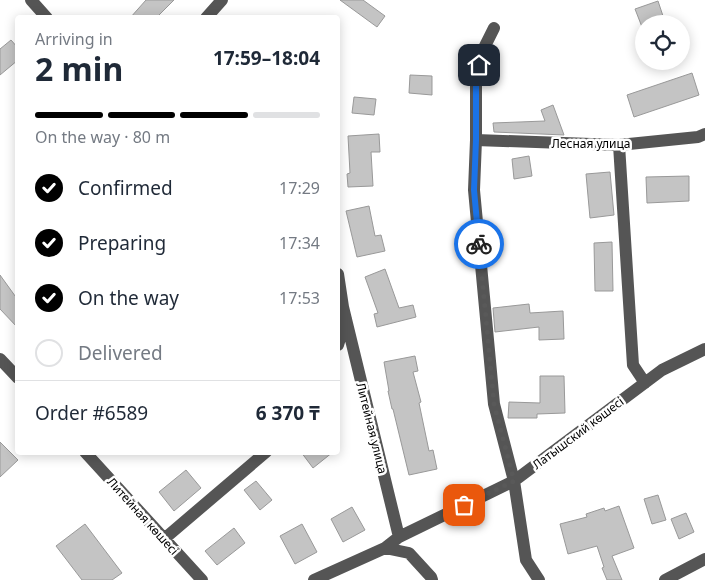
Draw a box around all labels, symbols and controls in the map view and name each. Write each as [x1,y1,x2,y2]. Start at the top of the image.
map controls [635,15,690,70]
button: locate [635,15,690,70]
text: Arriving in [35,28,113,50]
pin [458,44,500,86]
text: 17:59–18:04 [213,45,320,71]
text: 2 min [35,47,123,90]
icon: home [465,51,493,79]
text: On the way · 80 m [35,126,170,148]
street label: Лесная улица [551,135,631,152]
icon: check [35,174,63,202]
text: Confirmed [78,175,173,201]
text: 17:29 [279,177,320,199]
courier [454,219,504,269]
icon: check [35,229,63,257]
text: Preparing [78,230,166,256]
icon: bike [465,230,493,258]
text: 17:34 [279,232,320,254]
icon: check [35,284,63,312]
text: On the way [78,285,179,311]
text: 17:53 [279,287,320,309]
text: Delivered [78,340,163,366]
street label: Литейная улица [352,381,392,475]
street label: Латышский көшесі [529,393,627,473]
text: Order #6589 [35,400,148,426]
text: 6 370 ₸ [256,400,320,426]
street label: Литейная көшесі [103,473,183,559]
pin [443,484,485,526]
icon: bag [450,491,478,519]

